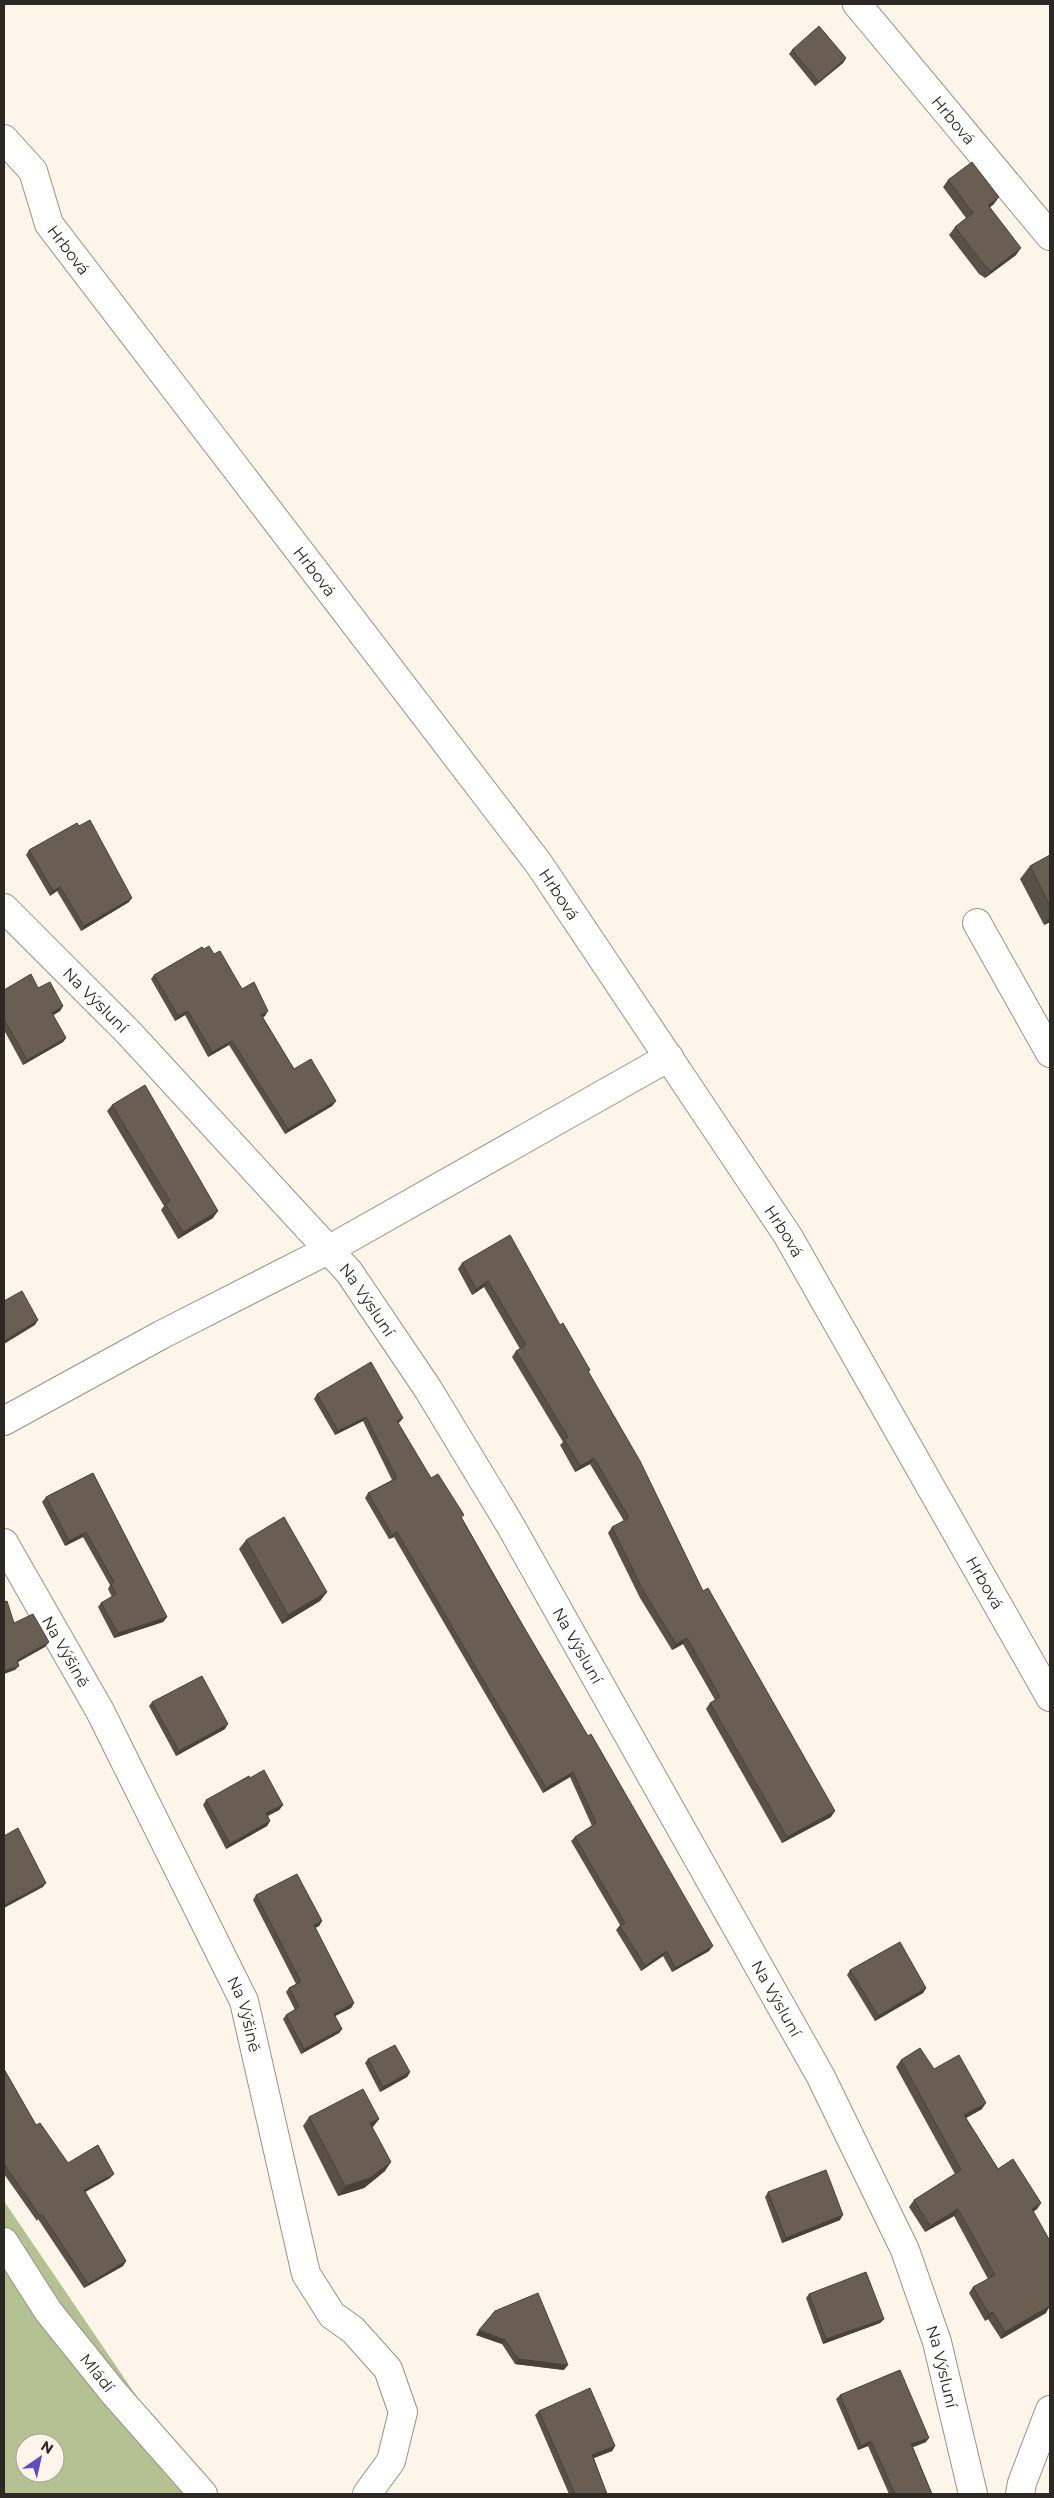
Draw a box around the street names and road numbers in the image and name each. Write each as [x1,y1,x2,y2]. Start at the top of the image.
street label: Hrbová [928,92,979,148]
street label: Hrbová [44,221,94,278]
street label: Hrbová [290,543,340,600]
street label: Hrbová [535,865,583,924]
street label: Na Výsluní [59,963,133,1037]
street label: Hrbová [761,1202,807,1260]
street label: Na Výsluní [336,1259,400,1341]
street label: Hrbová [962,1553,1008,1613]
street label: Na Výsluní [549,1604,607,1688]
street label: Na Výšině [38,1613,94,1691]
street label: Na Výsluní [748,1957,806,2040]
street label: Na Výšině [224,1973,265,2054]
street label: Na Výsluní [922,2323,962,2410]
street label: Mládí [76,2350,119,2396]

